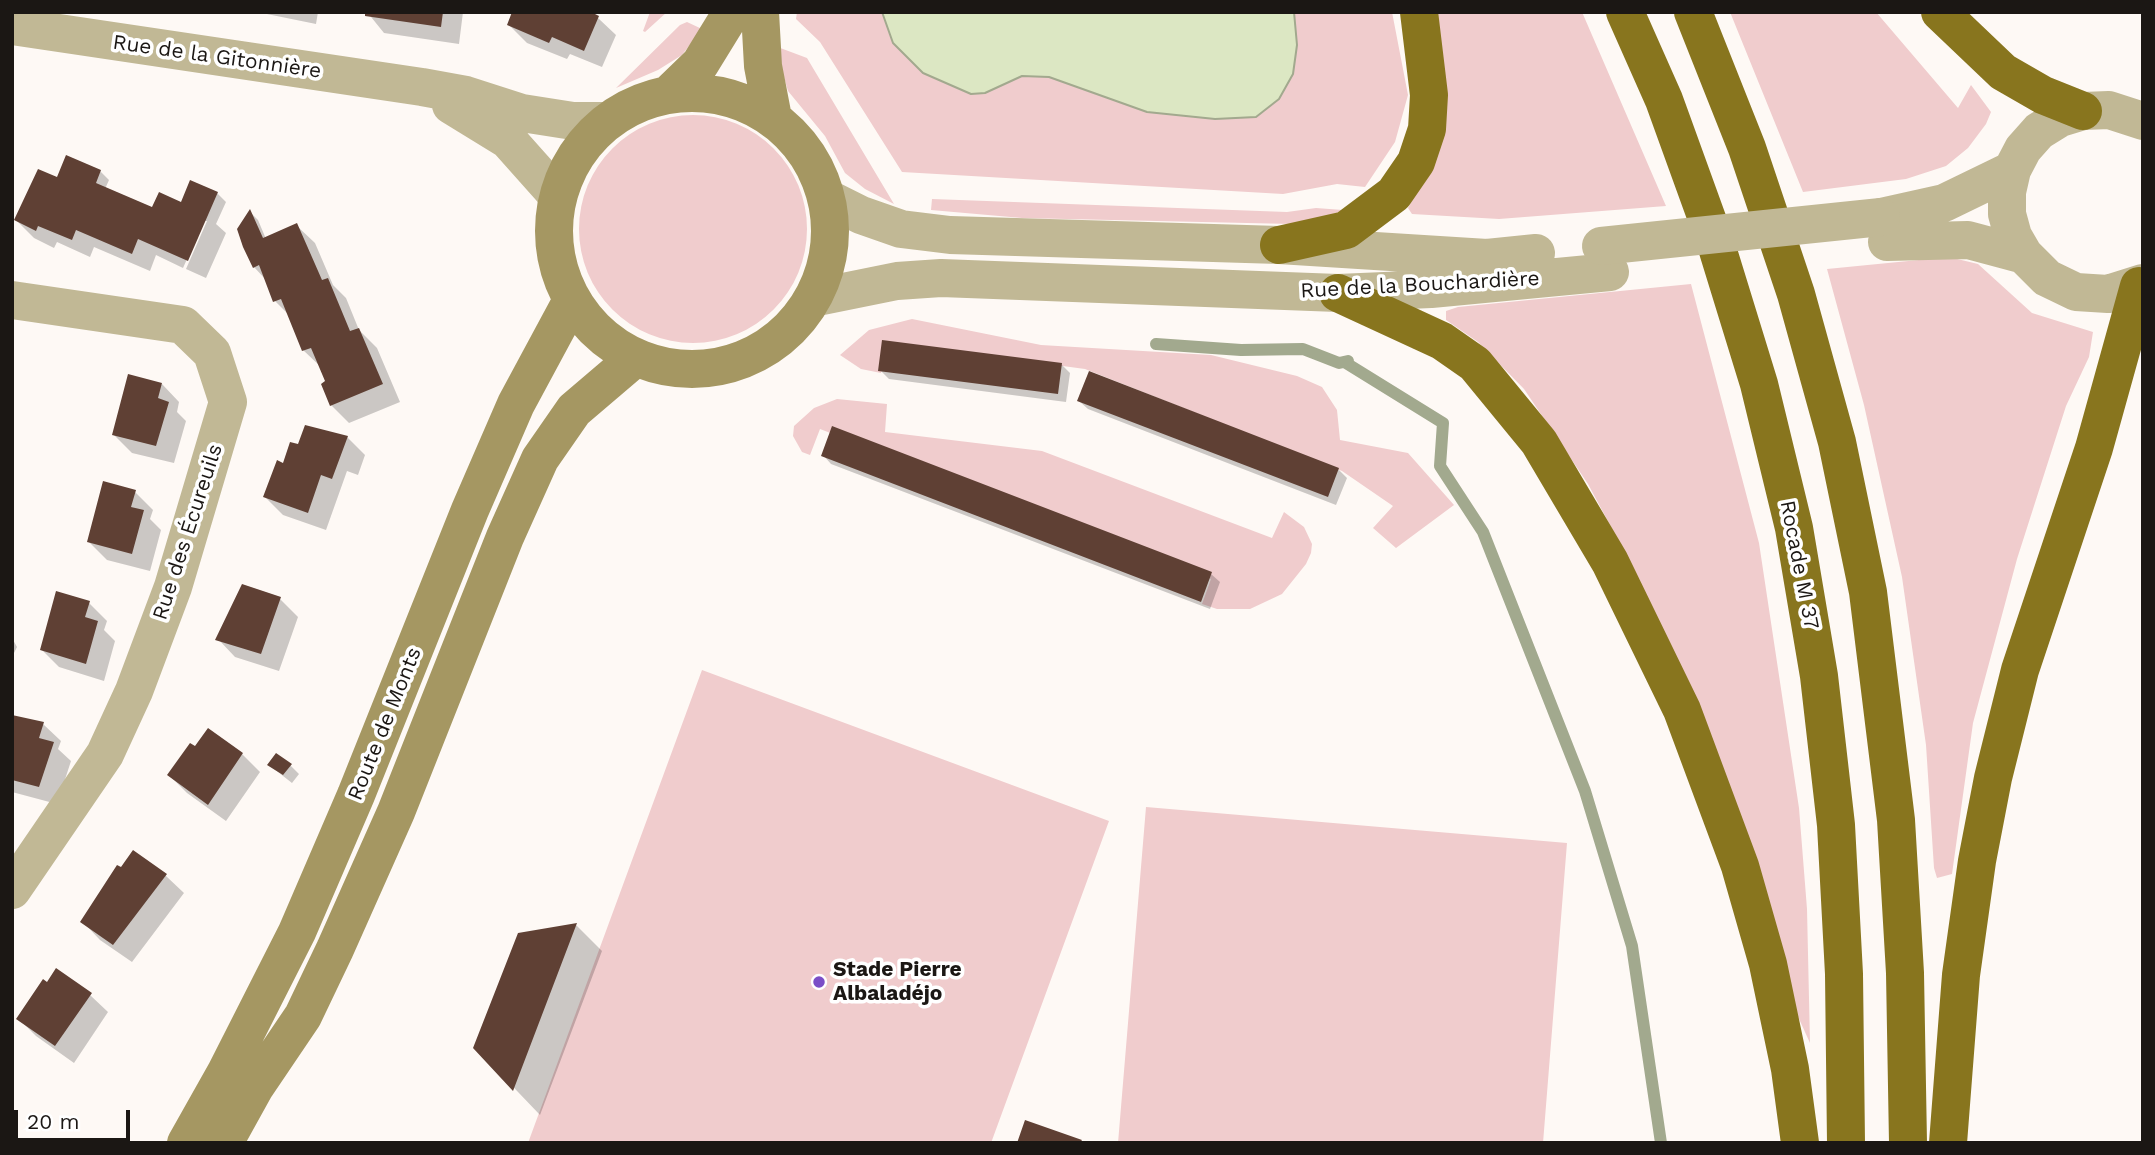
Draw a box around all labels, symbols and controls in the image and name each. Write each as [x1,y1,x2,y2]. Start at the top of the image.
street label: Rue de la Gitonnière [111,30,323,84]
street label: Rue de la Bouchardière [1300,266,1540,304]
street label: Rue des Écureuils [148,441,228,623]
street label: Rocade M 37 [1774,499,1824,631]
street label: Route de Monts [343,644,427,804]
place label: Stade Pierre Albaladéjo [833,957,962,1007]
marker: Stade Pierre Albaladéjo [811,974,827,990]
scale bar [18,1096,133,1140]
text: 20 m [27,1109,79,1134]

